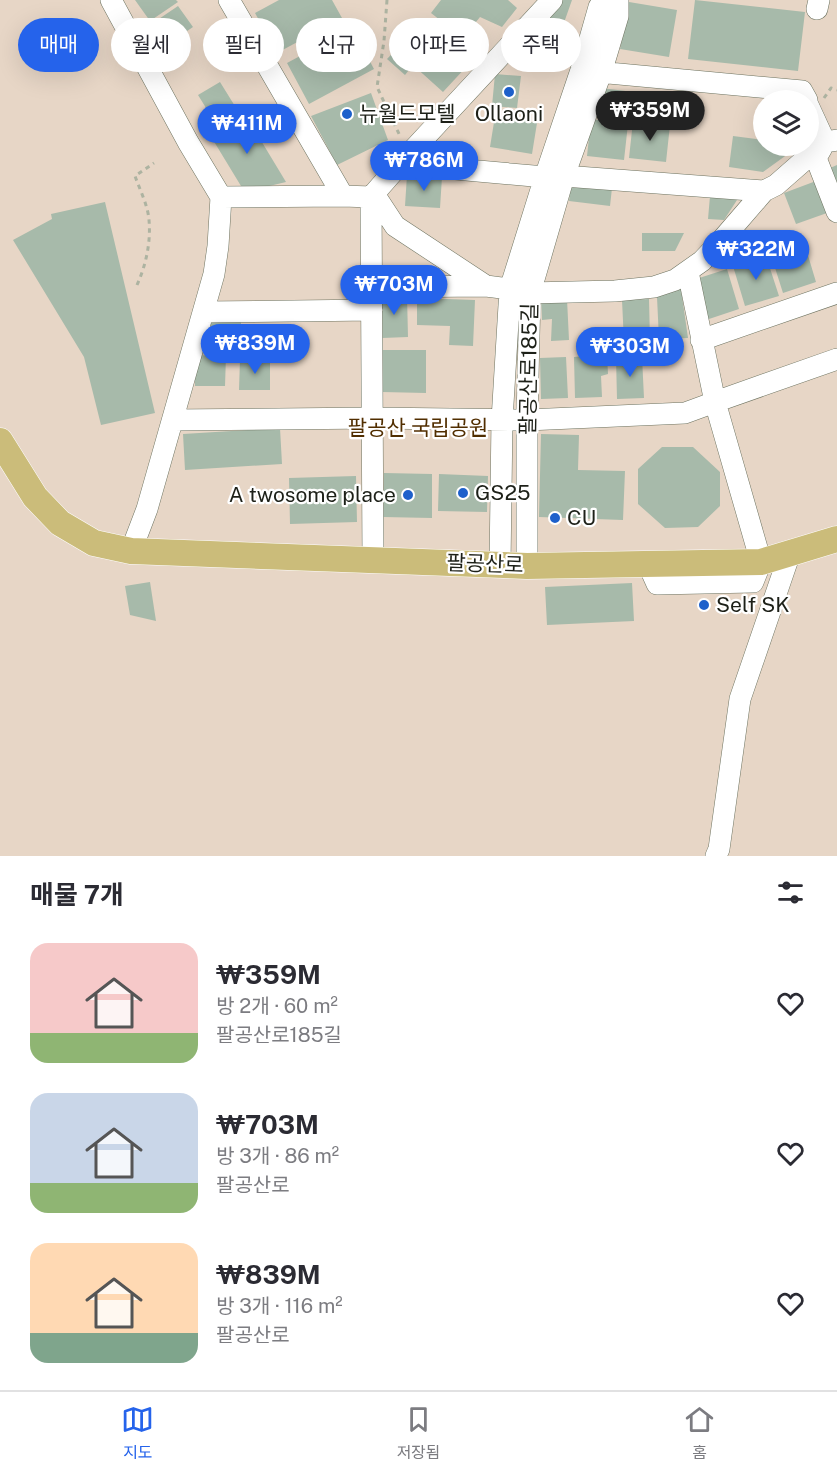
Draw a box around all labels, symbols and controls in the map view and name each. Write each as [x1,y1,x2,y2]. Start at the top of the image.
chip: 매매 [18,18,99,72]
chip: 월세 [111,18,191,72]
chip: 필터 [203,18,284,72]
chip: 신규 [296,18,377,72]
chip: 아파트 [389,18,489,72]
chip: 주택 [501,18,581,72]
marker: Ollaoni [502,85,516,99]
map controls [753,90,819,156]
button: layers [753,90,819,156]
pin: ₩359M [608,91,692,142]
text: ₩359M [610,98,690,122]
place label: 뉴월드모텔 [359,101,456,126]
place label: Ollaoni [475,101,543,126]
pin: ₩411M [205,104,289,155]
marker: 뉴월드모텔 [340,107,354,121]
text: ₩411M [212,111,282,135]
pin: ₩786M [382,141,466,192]
text: ₩786M [384,148,464,172]
pin: ₩322M [714,230,798,281]
text: ₩322M [716,237,796,261]
pin: ₩703M [352,265,436,316]
text: ₩703M [354,272,434,296]
street label: 팔공산로185길 [515,303,542,435]
pin: ₩839M [213,324,297,375]
pin: ₩303M [588,327,672,378]
text: ₩839M [215,331,295,355]
text: ₩303M [590,334,670,358]
park label: 팔공산 국립공원 [348,415,488,440]
place label: GS25 [475,480,530,505]
place label: A twosome place [229,482,396,507]
marker: GS25 [456,486,470,500]
marker: A twosome place [401,488,415,502]
place label: CU [567,505,596,530]
marker: CU [548,511,562,525]
street label: 팔공산로 [446,550,524,577]
place label: Self SK [716,592,790,617]
marker: Self SK [697,598,711,612]
icon: filters [774,876,807,909]
text: 매물 7개 [30,879,124,910]
text: ₩359M [216,959,321,990]
icon: home [78,967,150,1039]
icon: heart [774,987,807,1020]
text: 방 2개 · 60 m² [216,994,338,1018]
text: 팔공산로185길 [216,1023,342,1047]
text: ₩703M [216,1109,319,1140]
icon: home [78,1117,150,1189]
icon: heart [774,1137,807,1170]
text: 방 3개 · 86 m² [216,1144,339,1168]
text: 팔공산로 [216,1173,290,1197]
text: ₩839M [216,1259,321,1290]
icon: home [78,1267,150,1339]
icon: heart [774,1287,807,1320]
text: 방 3개 · 116 m² [216,1294,343,1318]
text: 팔공산로 [216,1323,290,1347]
tab: 지도 [121,1403,154,1463]
tab: 저장됨 [396,1403,441,1463]
tab: 홈 [683,1403,716,1463]

